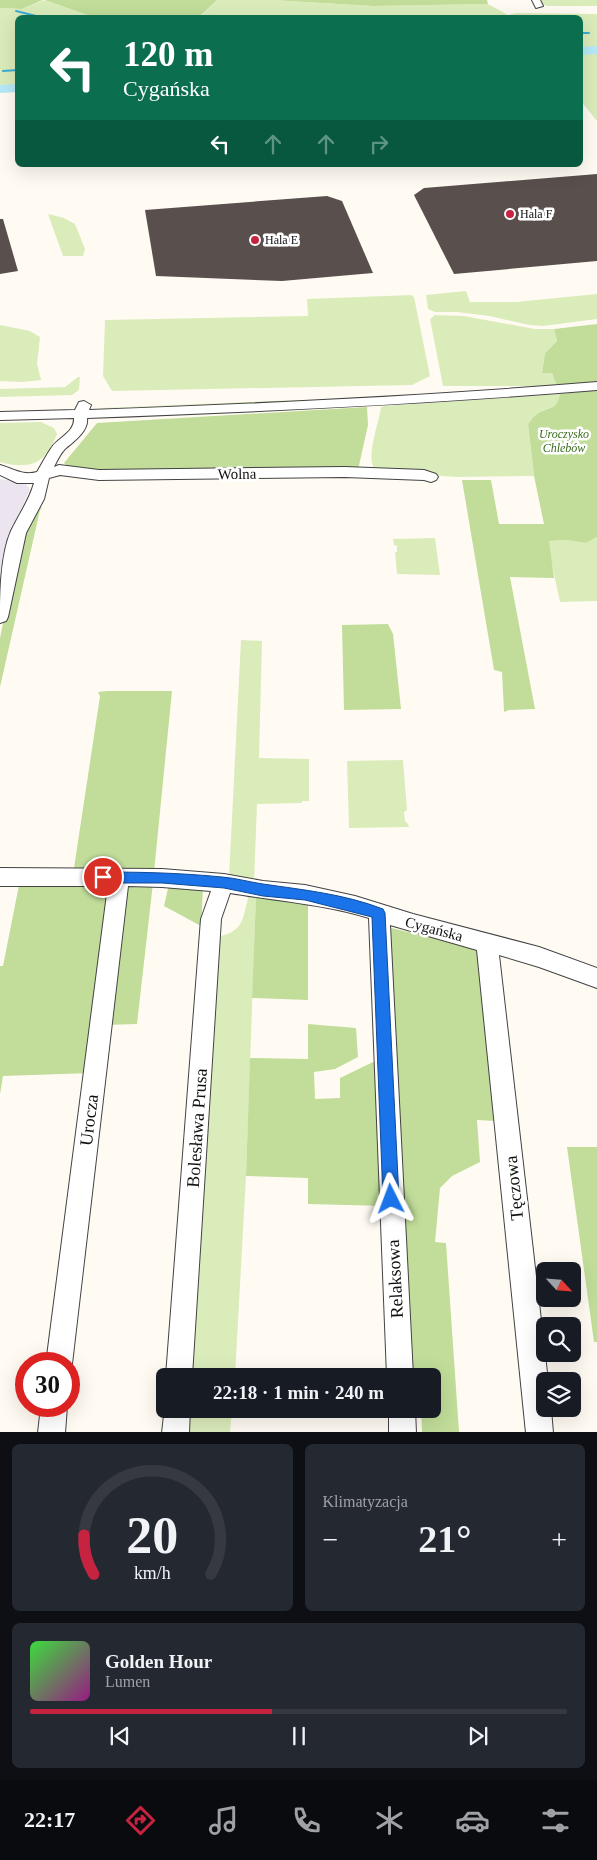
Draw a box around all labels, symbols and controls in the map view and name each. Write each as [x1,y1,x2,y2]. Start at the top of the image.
icon: left [40,35,105,100]
text: 120 m [123,35,213,74]
text: Cygańska [123,76,210,101]
icon: left [206,130,234,158]
icon: ahead [259,130,287,158]
icon: ahead [312,130,340,158]
icon: right [365,130,393,158]
place label: Hala F [520,207,553,221]
marker: Hala F [504,208,516,220]
place label: Hala E [265,233,298,247]
marker: Hala E [249,234,261,246]
park label: Uroczysko Chlebów [539,427,589,455]
street label: Wolna [217,466,257,482]
pin [82,856,124,898]
icon: arrive [89,863,117,891]
street label: Cygańska [403,914,465,944]
street label: Bolesława Prusa [183,1068,211,1188]
street label: Urocza [76,1093,102,1147]
street label: Tęczowa [501,1155,527,1221]
position arrow [364,1172,416,1224]
street label: Relaksowa [383,1239,407,1319]
north arrow [536,1262,581,1308]
map controls [536,1262,581,1417]
button: search [536,1317,581,1362]
speed limit sign: 30 [15,1352,80,1417]
button: layers [536,1372,581,1417]
text: 22:18 · 1 min · 240 m [213,1382,384,1403]
text: Klimatyzacja [323,1493,408,1510]
text: 20 [126,1507,178,1564]
text: 21° [418,1518,471,1560]
text: − [323,1524,338,1555]
text: + [551,1524,567,1555]
text: km/h [134,1563,171,1583]
text: Golden Hour [105,1651,212,1672]
text: Lumen [105,1673,150,1690]
icon: previous [106,1722,134,1750]
icon: pause [285,1722,313,1750]
icon: next [464,1722,492,1750]
icon: directions [123,1803,158,1838]
icon: music [206,1803,241,1838]
icon: phone [289,1803,324,1838]
icon: climate [372,1803,407,1838]
icon: car [455,1803,490,1838]
icon: filters [538,1803,573,1838]
text: 22:17 [24,1807,75,1832]

